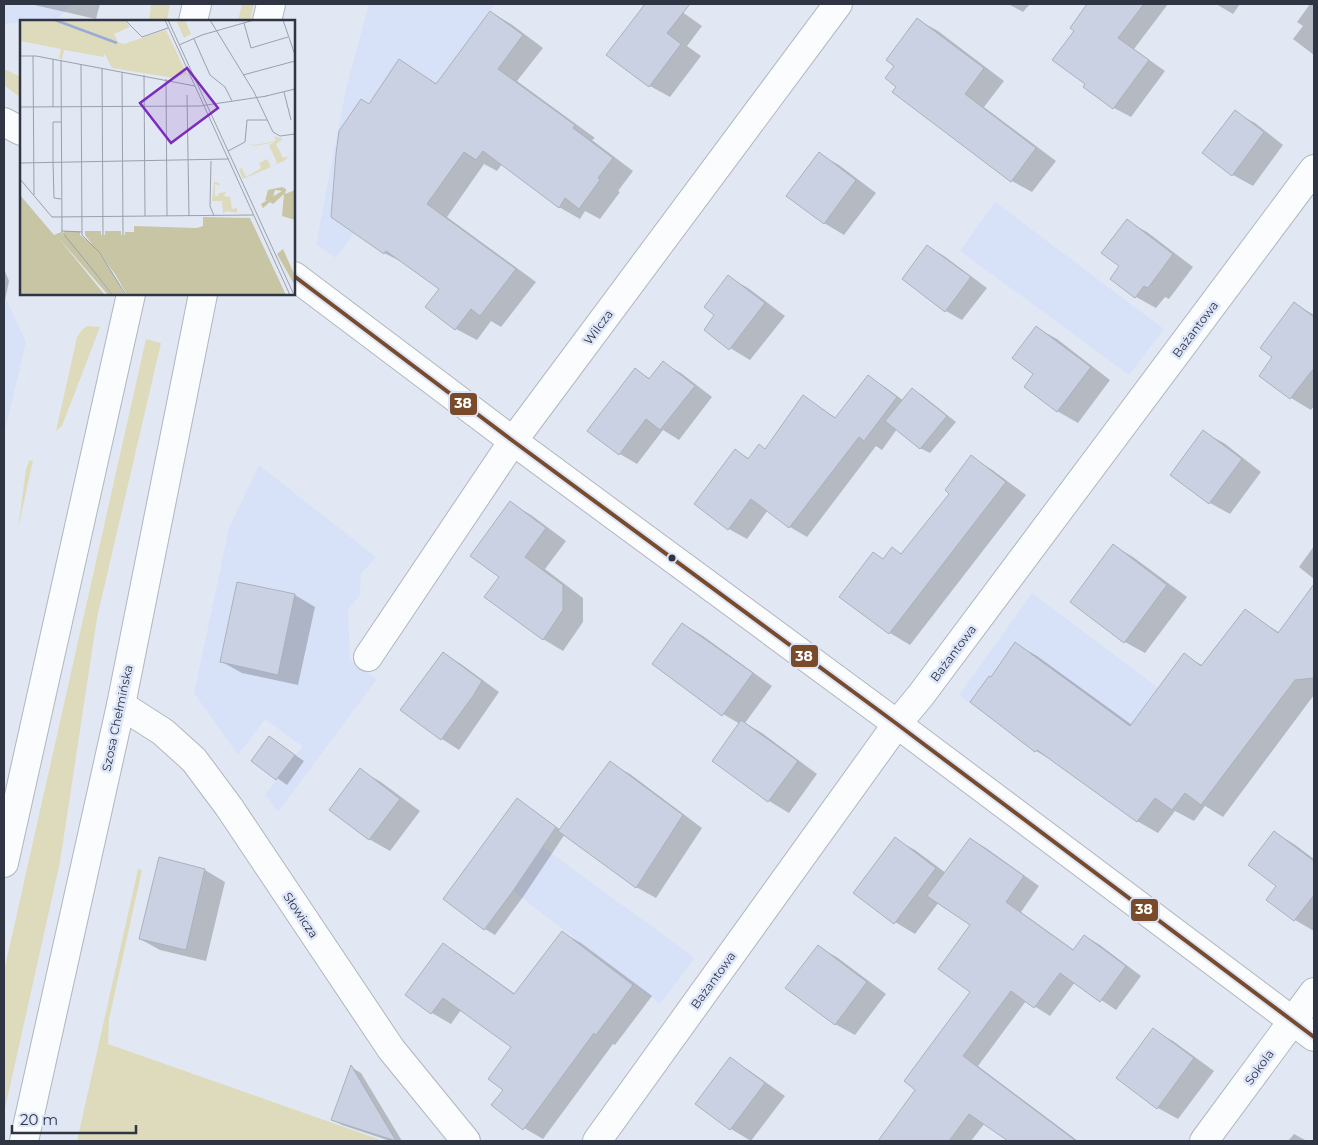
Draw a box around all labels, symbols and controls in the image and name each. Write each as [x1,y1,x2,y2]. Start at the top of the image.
inset map [20,20,295,295]
street label: Bażantowa [1169,298,1221,360]
street label: Wilcza [580,307,616,347]
line badge: 38 [449,392,478,416]
text: 38 [453,394,472,412]
unlabelled marker [667,553,677,563]
street label: Bażantowa [927,622,979,684]
line badge: 38 [790,644,819,668]
text: 38 [794,647,813,665]
street label: Szosa Chełmińska [98,663,136,773]
street label: Słowicza [280,889,322,941]
line badge: 38 [1130,898,1159,922]
text: 38 [1134,900,1153,918]
street label: Bażantowa [687,949,739,1011]
street label: Sokola [1241,1047,1277,1087]
scale bar [12,1102,136,1134]
text: 20 m [20,1110,58,1129]

